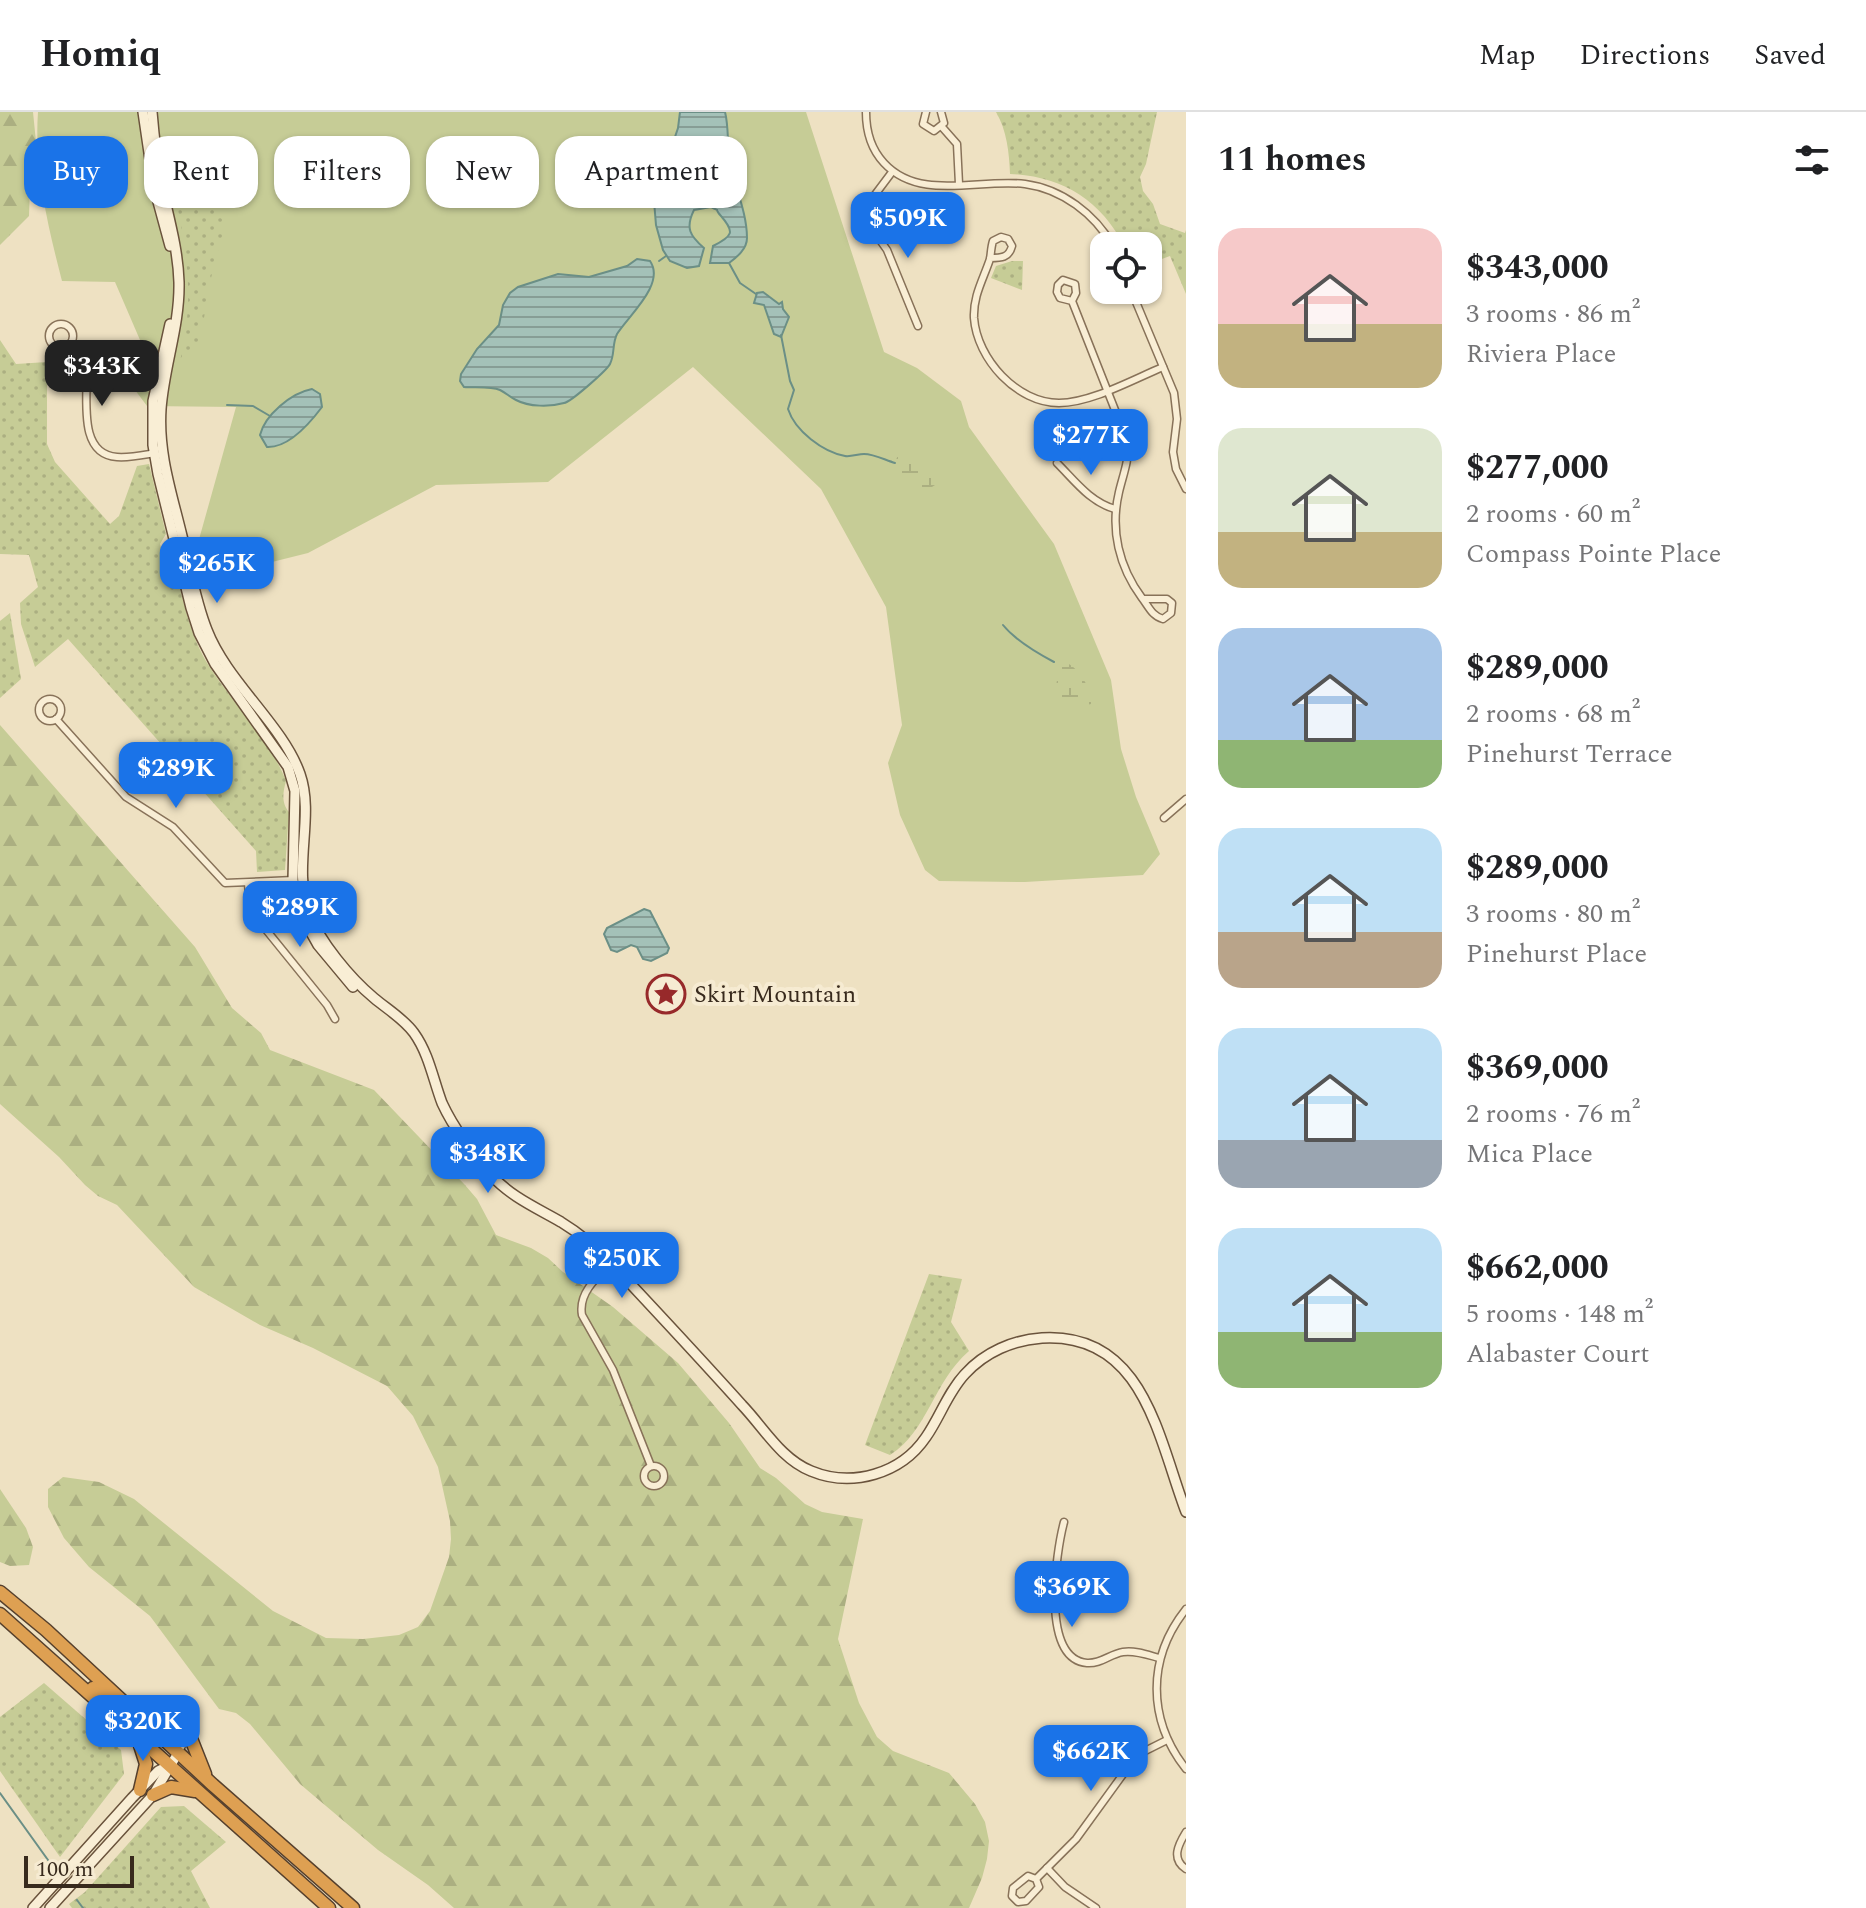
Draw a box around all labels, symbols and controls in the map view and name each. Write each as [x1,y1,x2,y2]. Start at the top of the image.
text: Homiq [40,26,161,84]
text: Map [1479,34,1536,77]
text: Directions [1580,34,1710,77]
text: Saved [1754,34,1826,77]
text: 11 homes [1218,134,1367,186]
chip: Buy [24,136,128,208]
chip: Rent [144,136,258,208]
chip: Filters [274,136,410,208]
chip: New [426,136,539,208]
chip: Apartment [555,136,747,208]
icon: filters [1790,138,1834,182]
pin: $509K [852,192,964,260]
text: $509K [869,198,947,238]
map controls [1090,232,1162,304]
button: locate [1090,232,1162,304]
text: $343,000 [1466,242,1609,294]
icon: home [1282,260,1378,356]
text: 3 rooms · 86 m² [1466,294,1640,334]
text: Riviera Place [1466,334,1616,374]
pin: $343K [46,340,158,408]
text: $343K [63,346,141,386]
pin: $277K [1035,409,1147,477]
text: $277K [1052,415,1130,455]
text: $277,000 [1466,442,1609,494]
icon: home [1282,460,1378,556]
text: 2 rooms · 60 m² [1466,494,1640,534]
text: Compass Pointe Place [1466,534,1721,574]
pin: $265K [161,537,273,605]
text: $265K [178,543,256,583]
text: $289,000 [1466,642,1609,694]
icon: home [1282,660,1378,756]
text: 2 rooms · 68 m² [1466,694,1640,734]
text: Pinehurst Terrace [1466,734,1673,774]
pin: $289K [120,742,232,810]
text: $289K [137,748,215,788]
text: $289,000 [1466,842,1609,894]
icon: home [1282,860,1378,956]
pin: $289K [244,881,356,949]
text: $289K [261,887,339,927]
text: 3 rooms · 80 m² [1466,894,1640,934]
text: Pinehurst Place [1466,934,1647,974]
place icon: Skirt Mountain [645,973,687,1015]
place label: Skirt Mountain [694,977,856,1013]
text: $369,000 [1466,1042,1609,1094]
icon: home [1282,1060,1378,1156]
text: 2 rooms · 76 m² [1466,1094,1640,1134]
pin: $348K [432,1127,544,1195]
text: $348K [449,1133,527,1173]
text: Mica Place [1466,1134,1593,1174]
pin: $250K [566,1232,678,1300]
text: $250K [583,1238,661,1278]
text: $662,000 [1466,1242,1609,1294]
icon: home [1282,1260,1378,1356]
text: 5 rooms · 148 m² [1466,1294,1653,1334]
text: Alabaster Court [1466,1334,1649,1374]
pin: $369K [1016,1561,1128,1629]
text: $369K [1033,1567,1111,1607]
pin: $320K [87,1695,199,1763]
text: $320K [104,1701,182,1741]
pin: $662K [1035,1725,1147,1793]
text: $662K [1052,1731,1130,1771]
scale bar [24,1852,134,1888]
text: 100 m [36,1853,93,1886]

